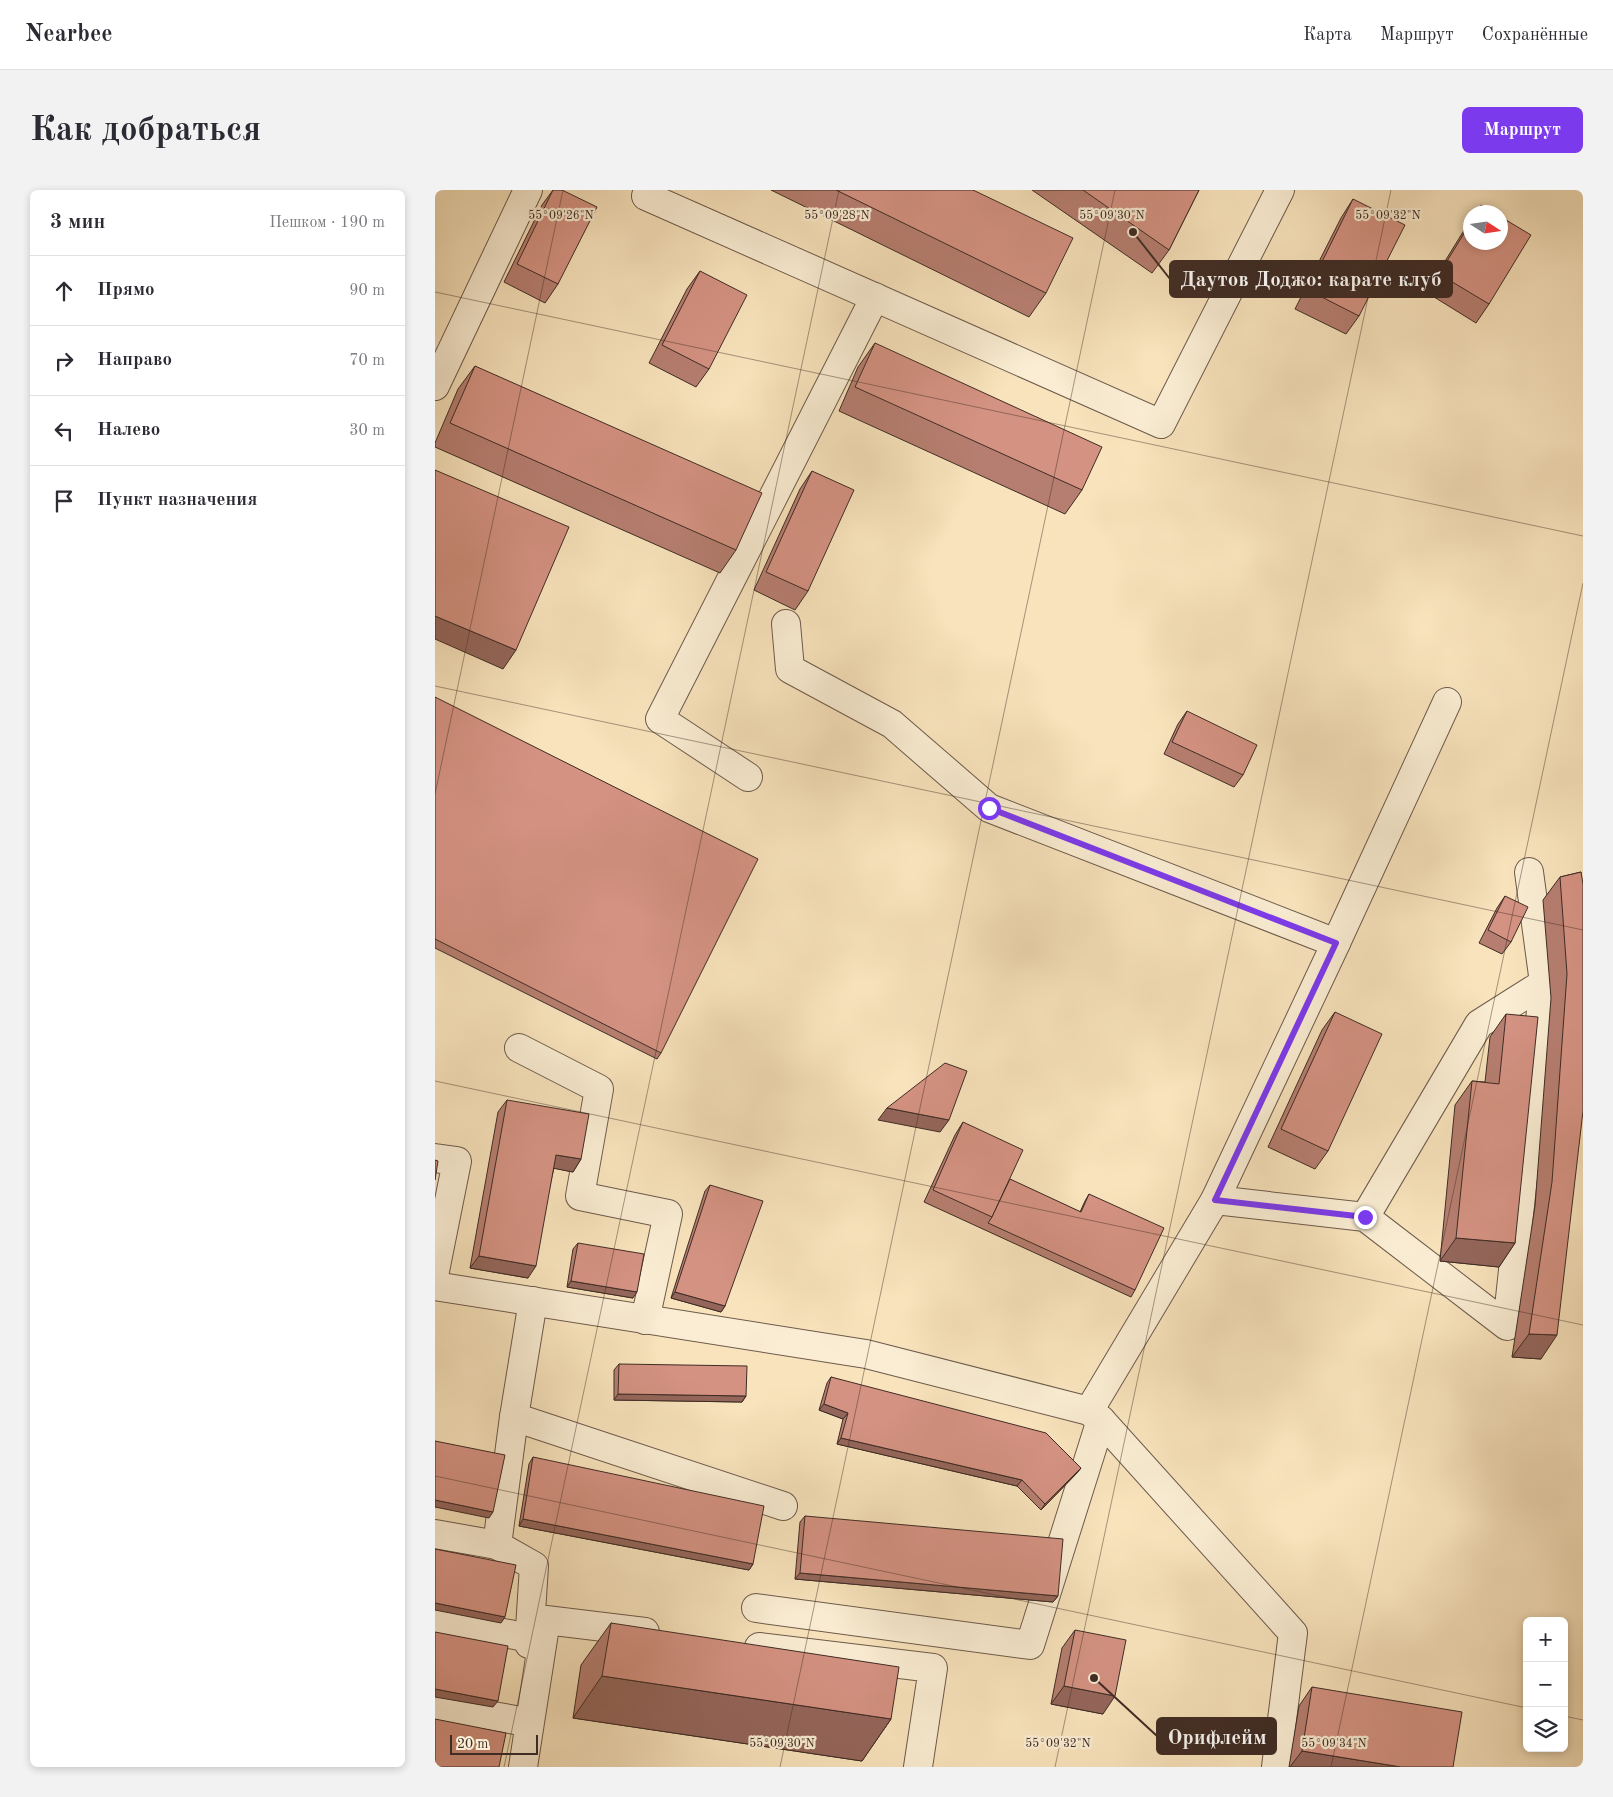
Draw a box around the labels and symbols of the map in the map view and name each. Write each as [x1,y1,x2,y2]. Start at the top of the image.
north arrow [1463,205,1508,250]
text: 55°09'26"N [528,209,594,222]
text: 55°09'28"N [804,209,870,222]
text: 55°09'30"N [1079,209,1145,222]
text: 55°09'32"N [1355,209,1421,222]
callout: Даутов Доджо: карате клуб [1170,261,1452,297]
text: Даутов Доджо: карате клуб [1180,270,1442,291]
route start [978,797,1001,820]
route end [1354,1206,1377,1229]
callout: Орифлейм [1157,1718,1276,1754]
text: Орифлейм [1167,1728,1267,1749]
scale bar [450,1732,537,1755]
text: 55°09'30"N [749,1737,815,1750]
text: 55°09'32"N [1025,1737,1091,1750]
text: 55°09'34"N [1301,1737,1367,1750]

